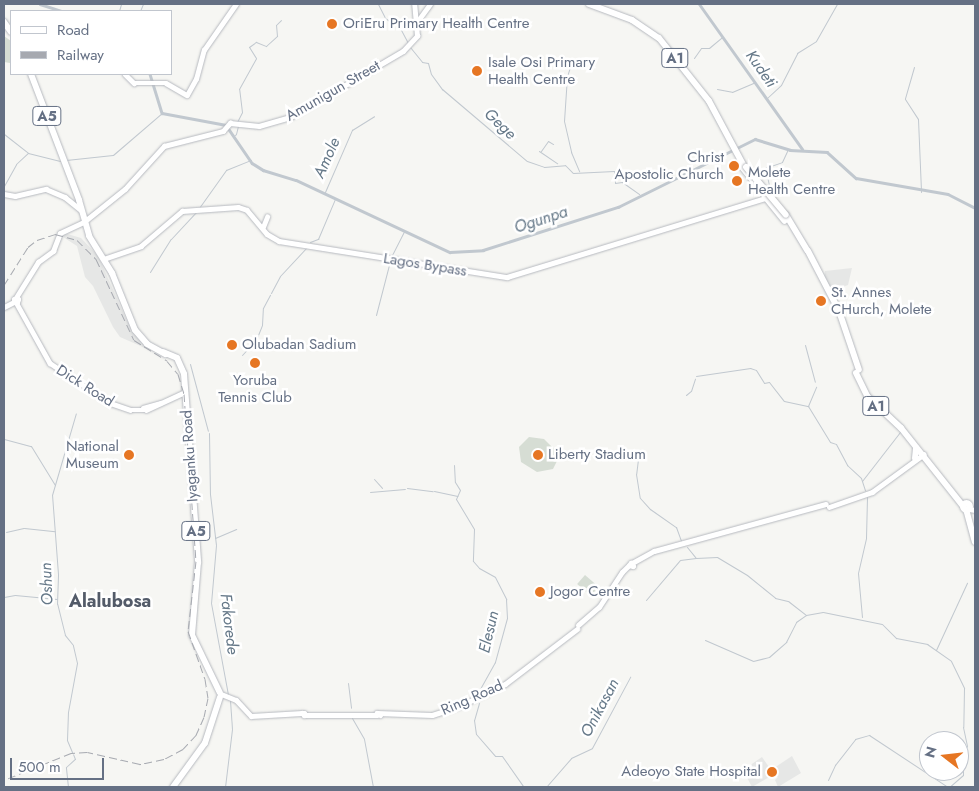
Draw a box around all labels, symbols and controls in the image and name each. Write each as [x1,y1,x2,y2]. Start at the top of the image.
legend [10,10,172,75]
place label: OriEru Primary Health Centre [343,15,529,33]
marker: OriEru Primary Health Centre [325,17,339,31]
text: Road [57,19,89,41]
text: Railway [57,44,104,66]
road number: A1 [661,46,689,70]
water label: Kudeti [741,47,781,91]
place label: Isale Osi Primary Health Centre [488,53,595,88]
street label: Amunigun Street [283,57,383,125]
marker: Isale Osi Primary Health Centre [470,64,484,78]
road number: A5 [32,104,62,128]
water label: Gege [480,104,520,144]
water label: Amole [310,135,344,181]
place label: Christ Apostolic Church [615,148,724,183]
marker: Christ Apostolic Church [728,160,740,172]
place label: Molete Health Centre [748,163,835,198]
marker: Molete Health Centre [730,174,744,188]
water label: Ogunpa [512,202,570,238]
street label: Lagos Bypass [382,250,468,280]
place label: St. Annes CHurch, Molete [831,283,932,318]
marker: St. Annes CHurch, Molete [815,295,827,307]
place label: Olubadan Sadium [242,336,357,354]
marker: Olubadan Sadium [226,339,238,351]
marker: Yoruba Tennis Club [249,357,261,369]
street label: Dick Road [53,361,117,411]
place label: Yoruba Tennis Club [218,371,292,406]
road number: A1 [862,394,890,418]
street label: Iyaganku Road [178,409,202,503]
place label: National Museum [66,437,119,472]
place label: Liberty Stadium [548,446,646,464]
marker: National Museum [123,449,135,461]
marker: Liberty Stadium [532,449,544,461]
road number: A5 [181,520,211,542]
water label: Oshun [37,562,57,606]
place label: Jogor Centre [550,583,630,601]
marker: Jogor Centre [534,586,546,598]
district label: Alalubosa [69,590,151,612]
water label: Fakorede [216,592,242,656]
water label: Elesun [475,609,503,655]
street label: Ring Road [438,676,506,720]
water label: Onikasan [577,676,623,740]
north arrow [919,731,969,781]
text: N [919,744,942,760]
scale bar [12,748,106,780]
text: 500 m [18,756,61,778]
place label: Adeoyo State Hospital [621,763,761,781]
marker: Adeoyo State Hospital [765,765,779,779]

